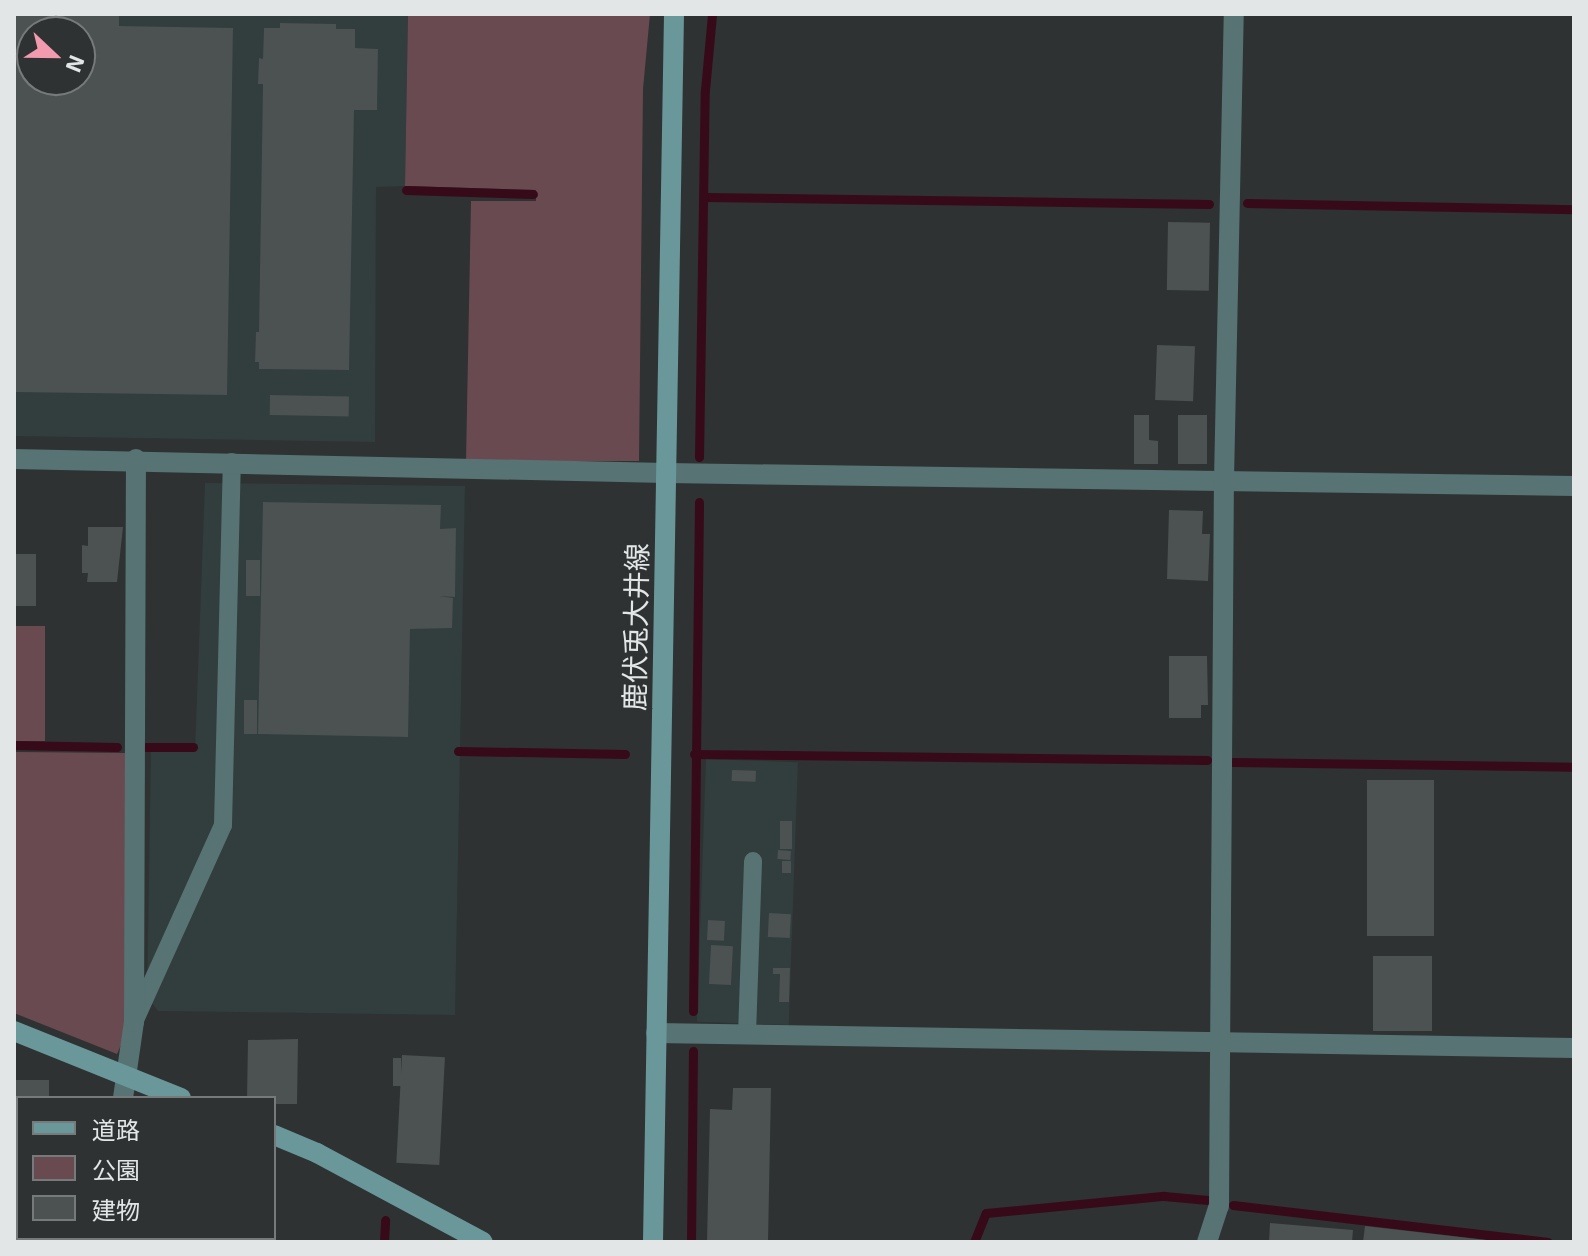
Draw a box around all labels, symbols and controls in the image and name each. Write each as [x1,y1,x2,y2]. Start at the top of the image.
north arrow [16,16,96,96]
text: N [61,52,91,76]
street label: 鹿伏兎大井線 [617,543,653,711]
legend [16,1096,276,1240]
text: 道路 [92,1115,140,1144]
text: 公園 [92,1155,140,1184]
text: 建物 [92,1195,140,1224]

